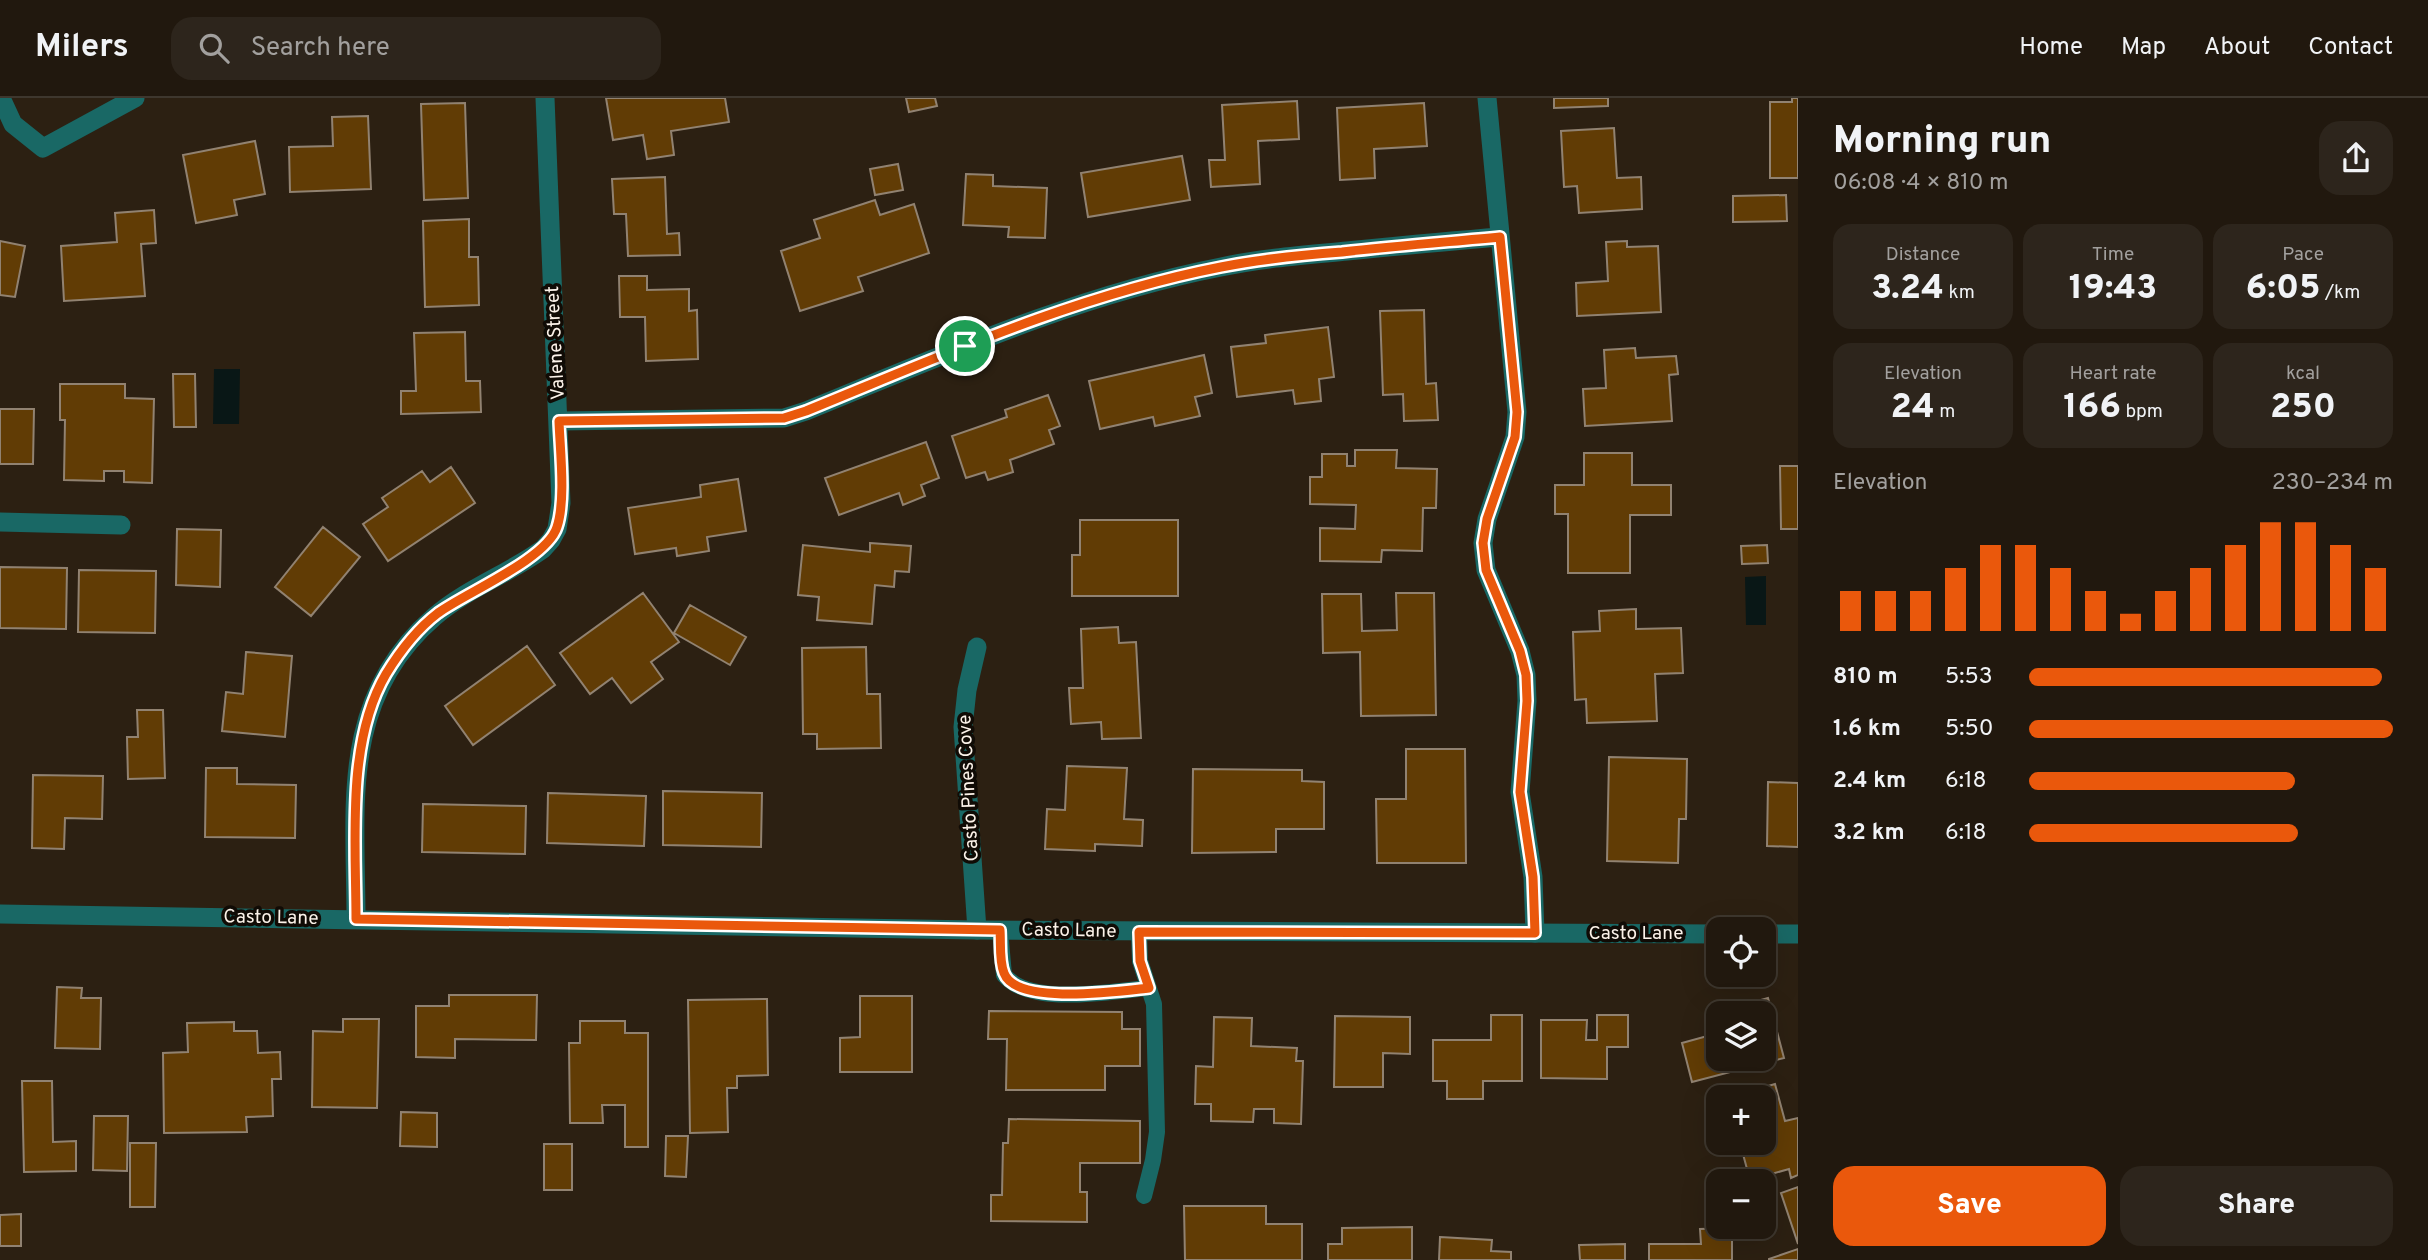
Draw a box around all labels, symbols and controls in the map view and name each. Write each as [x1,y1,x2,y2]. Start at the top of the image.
search box [171,17,661,80]
text: Milers [35,27,129,69]
icon: search [195,29,233,67]
text: Search here [251,32,390,65]
text: Home [2019,33,2083,63]
text: Map [2121,33,2166,63]
text: About [2204,33,2270,63]
text: Contact [2308,33,2393,63]
text: Morning run [1833,118,2051,167]
button: share [2319,121,2393,195]
text: 06:08 · 4 × 810 m [1833,169,2008,198]
text: Distance [1886,243,1960,267]
text: Time [2092,243,2134,267]
text: Pace [2282,243,2324,267]
text: 3.24 [1871,267,1944,311]
text: 19:43 [2069,267,2157,311]
text: 6:05 [2246,267,2320,311]
text: km [1944,281,1975,305]
text: /km [2320,281,2360,305]
street label: Valene Street [541,285,571,401]
pin [935,316,995,376]
icon: arrive [946,327,984,365]
text: Elevation [1884,362,1962,386]
text: Heart rate [2070,362,2156,386]
text: kcal [2286,362,2320,386]
text: 24 [1891,386,1935,430]
text: 166 [2063,386,2121,430]
text: 250 [2270,386,2336,430]
text: m [1935,400,1955,424]
text: bpm [2121,400,2163,424]
text: Elevation [1833,469,1928,498]
text: 230–234 m [2272,469,2393,498]
text: 810 m [1833,663,1898,692]
text: 5:53 [1945,663,1993,692]
street label: Casto Pines Cove [953,714,985,862]
text: 1.6 km [1833,715,1901,744]
text: 5:50 [1945,715,1993,744]
text: 2.4 km [1833,767,1906,796]
text: 6:18 [1945,767,1987,796]
text: 3.2 km [1833,819,1905,848]
text: 6:18 [1945,819,1987,848]
street label: Casto Lane [223,905,319,931]
map controls [1706,917,1776,1239]
button: locate [1706,917,1776,987]
street label: Casto Lane [1021,918,1117,944]
street label: Casto Lane [1588,922,1684,946]
button: layers [1706,1001,1776,1071]
button: + [1706,1085,1776,1155]
button: Save [1833,1166,2106,1246]
button: Share [2120,1166,2393,1246]
button: − [1706,1169,1776,1239]

